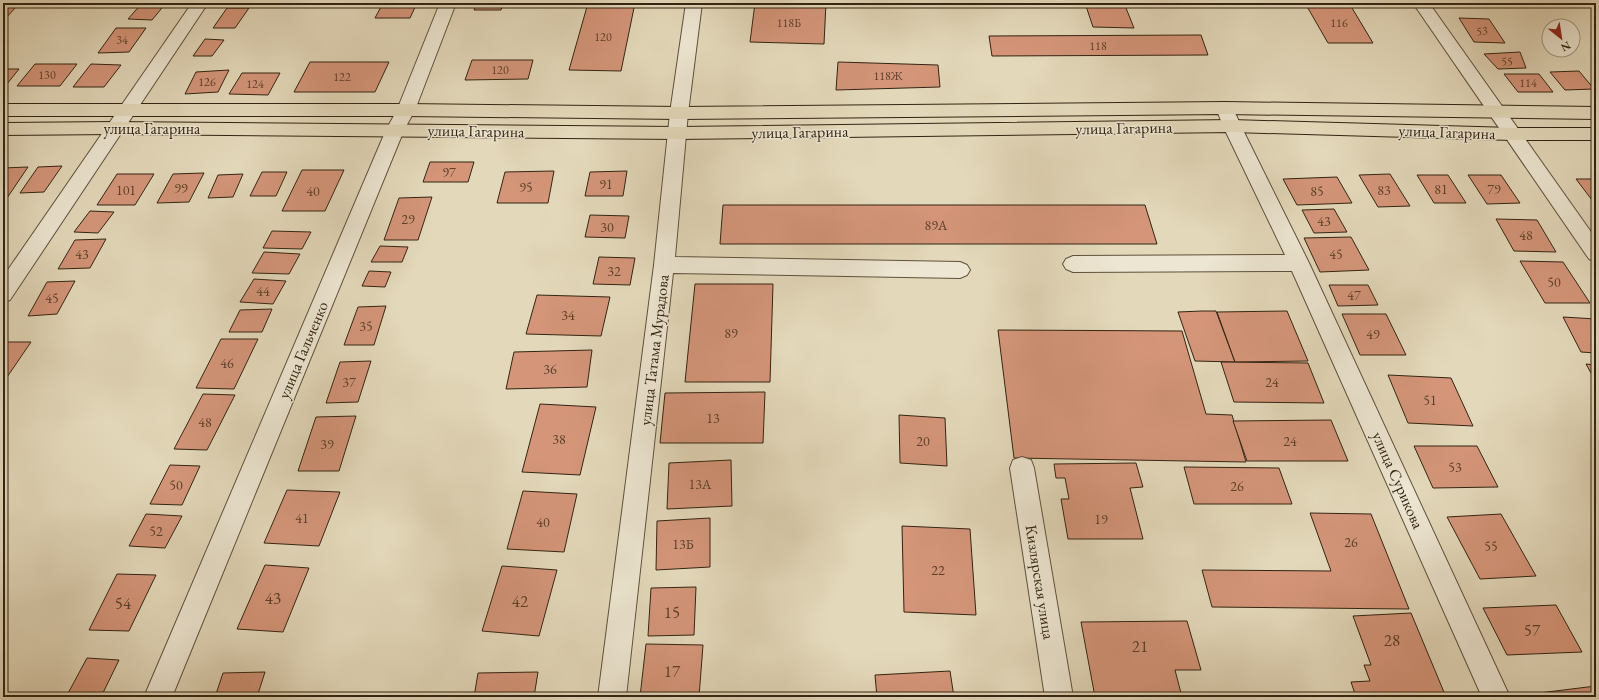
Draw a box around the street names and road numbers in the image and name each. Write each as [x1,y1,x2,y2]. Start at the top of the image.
street label: улица Гагарина [1075,117,1173,139]
street label: улица Гагарина [104,118,201,139]
street label: улица Гагарина [427,120,525,142]
street label: улица Гагарина [1398,120,1496,144]
street label: улица Гагарина [751,121,849,143]
street label: улица Татама Мурадова [634,273,674,427]
street label: улица Гальченко [273,298,333,402]
street label: улица Сурикова [1367,428,1429,532]
street label: Кизлярская улица [1021,523,1060,641]

